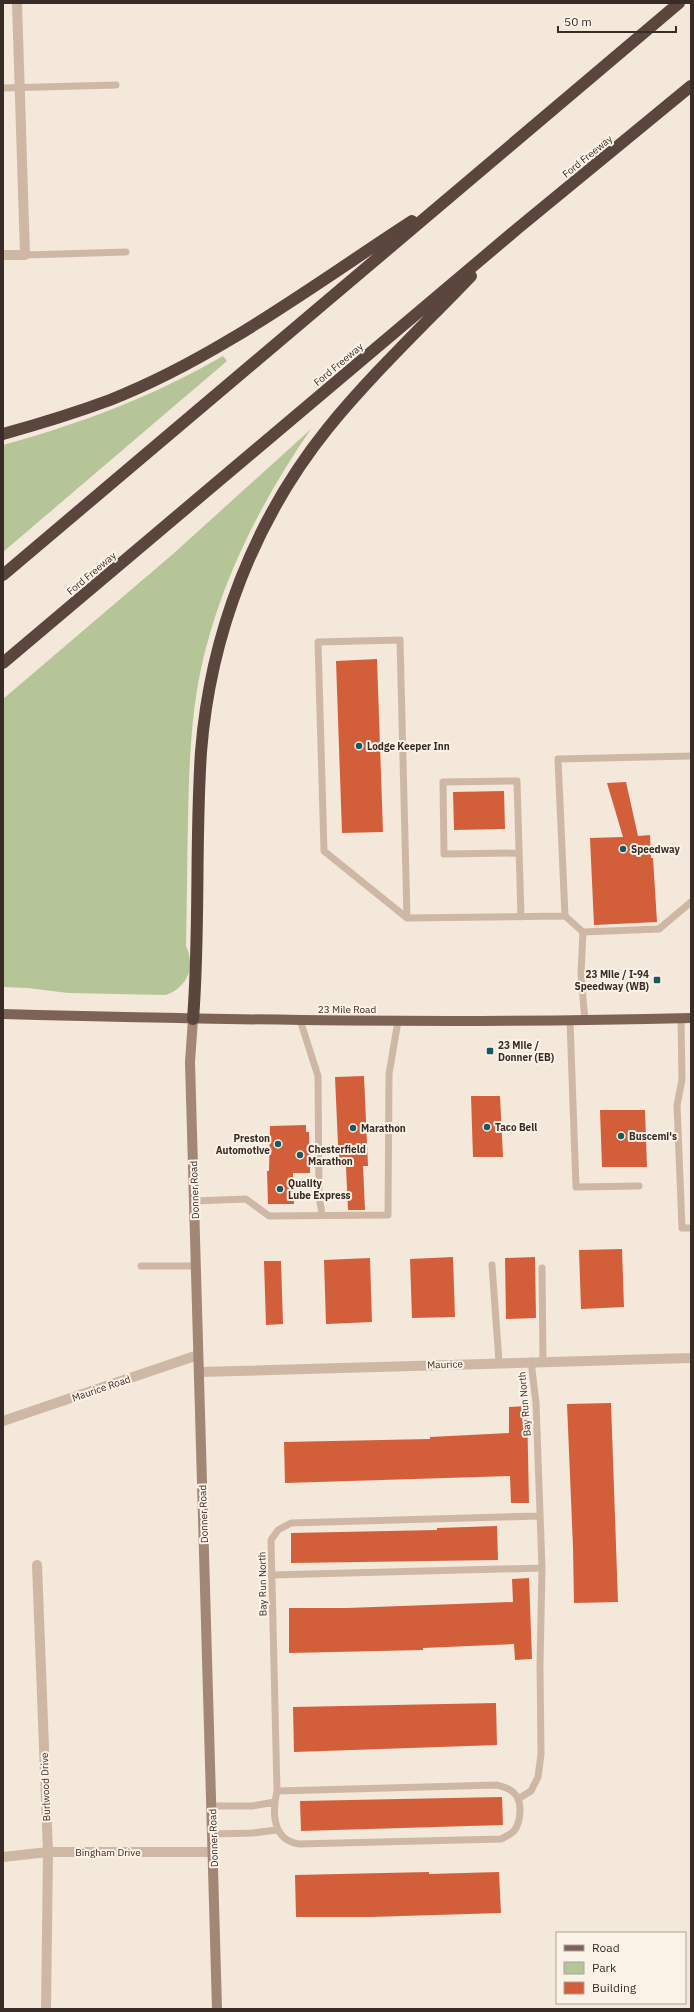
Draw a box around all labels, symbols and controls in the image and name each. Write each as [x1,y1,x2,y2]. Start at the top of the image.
scale bar [558,8,676,34]
text: 50 m [564,14,592,29]
street label: Ford Freeway [560,132,615,180]
street label: Ford Freeway [311,340,366,389]
street label: Ford Freeway [64,549,119,598]
place label: Lodge Keeper Inn [367,740,450,753]
marker: Lodge Keeper Inn [354,741,364,751]
place label: Speedway [631,843,681,856]
marker: Speedway [618,844,628,854]
place label: 23 Mile / I-94 Speedway (WB) [574,968,650,993]
marker: 23 Mile / I-94 Speedway (WB) [652,975,662,985]
street label: 23 Mile Road [318,1003,376,1016]
place label: 23 Mile / Donner (EB) [498,1039,555,1064]
marker: 23 Mile / Donner (EB) [485,1046,495,1056]
place label: Taco Bell [495,1121,537,1134]
place label: Marathon [361,1122,406,1135]
marker: Taco Bell [482,1122,492,1132]
marker: Marathon [348,1123,358,1133]
place label: Buscemi's [629,1130,677,1143]
marker: Buscemi's [616,1131,626,1141]
place label: Preston Automotive [216,1132,270,1157]
marker: Preston Automotive [273,1139,283,1149]
place label: Chesterfield Marathon [308,1143,366,1168]
marker: Chesterfield Marathon [295,1150,305,1160]
street label: Donner Road [187,1161,202,1219]
place label: Quality Lube Express [288,1177,351,1202]
marker: Quality Lube Express [275,1184,285,1194]
street label: Maurice [427,1357,464,1372]
street label: Bay Run North [515,1371,534,1437]
street label: Maurice Road [70,1372,132,1405]
street label: Donner Road [196,1485,211,1543]
street label: Bay Run North [255,1551,270,1617]
street label: Burlwood Drive [38,1752,53,1822]
street label: Donner Road [206,1809,221,1867]
street label: Bingham Drive [75,1846,141,1859]
legend [556,1932,686,2004]
text: Road [592,1940,620,1955]
text: Park [592,1960,617,1975]
text: Building [592,1980,637,1995]

